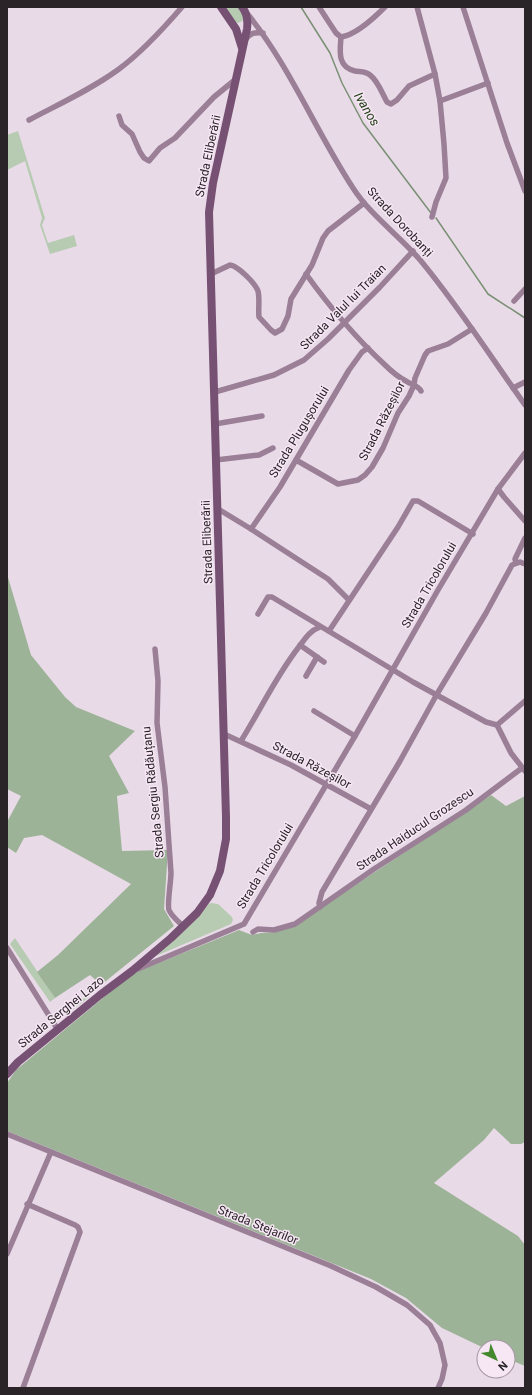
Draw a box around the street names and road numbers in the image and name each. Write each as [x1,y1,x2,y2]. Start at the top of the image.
street label: Strada Eliberării [192,114,224,198]
street label: Strada Dorobanți [363,184,436,260]
street label: Strada Valul lui Traian [297,261,389,353]
street label: Strada Răzeșilor [356,379,409,463]
street label: Strada Plugușorului [266,384,333,481]
street label: Strada Eliberării [199,500,215,584]
street label: Strada Tricolorului [399,539,459,631]
street label: Strada Sergiu Rădăuțanu [139,726,168,858]
street label: Strada Răzeșilor [270,738,354,792]
street label: Strada Haiducul Grozescu [354,785,476,873]
street label: Strada Tricolorului [234,821,296,911]
street label: Strada Serghei Lazo [15,973,107,1051]
street label: Strada Stejarilor [216,1203,300,1247]

